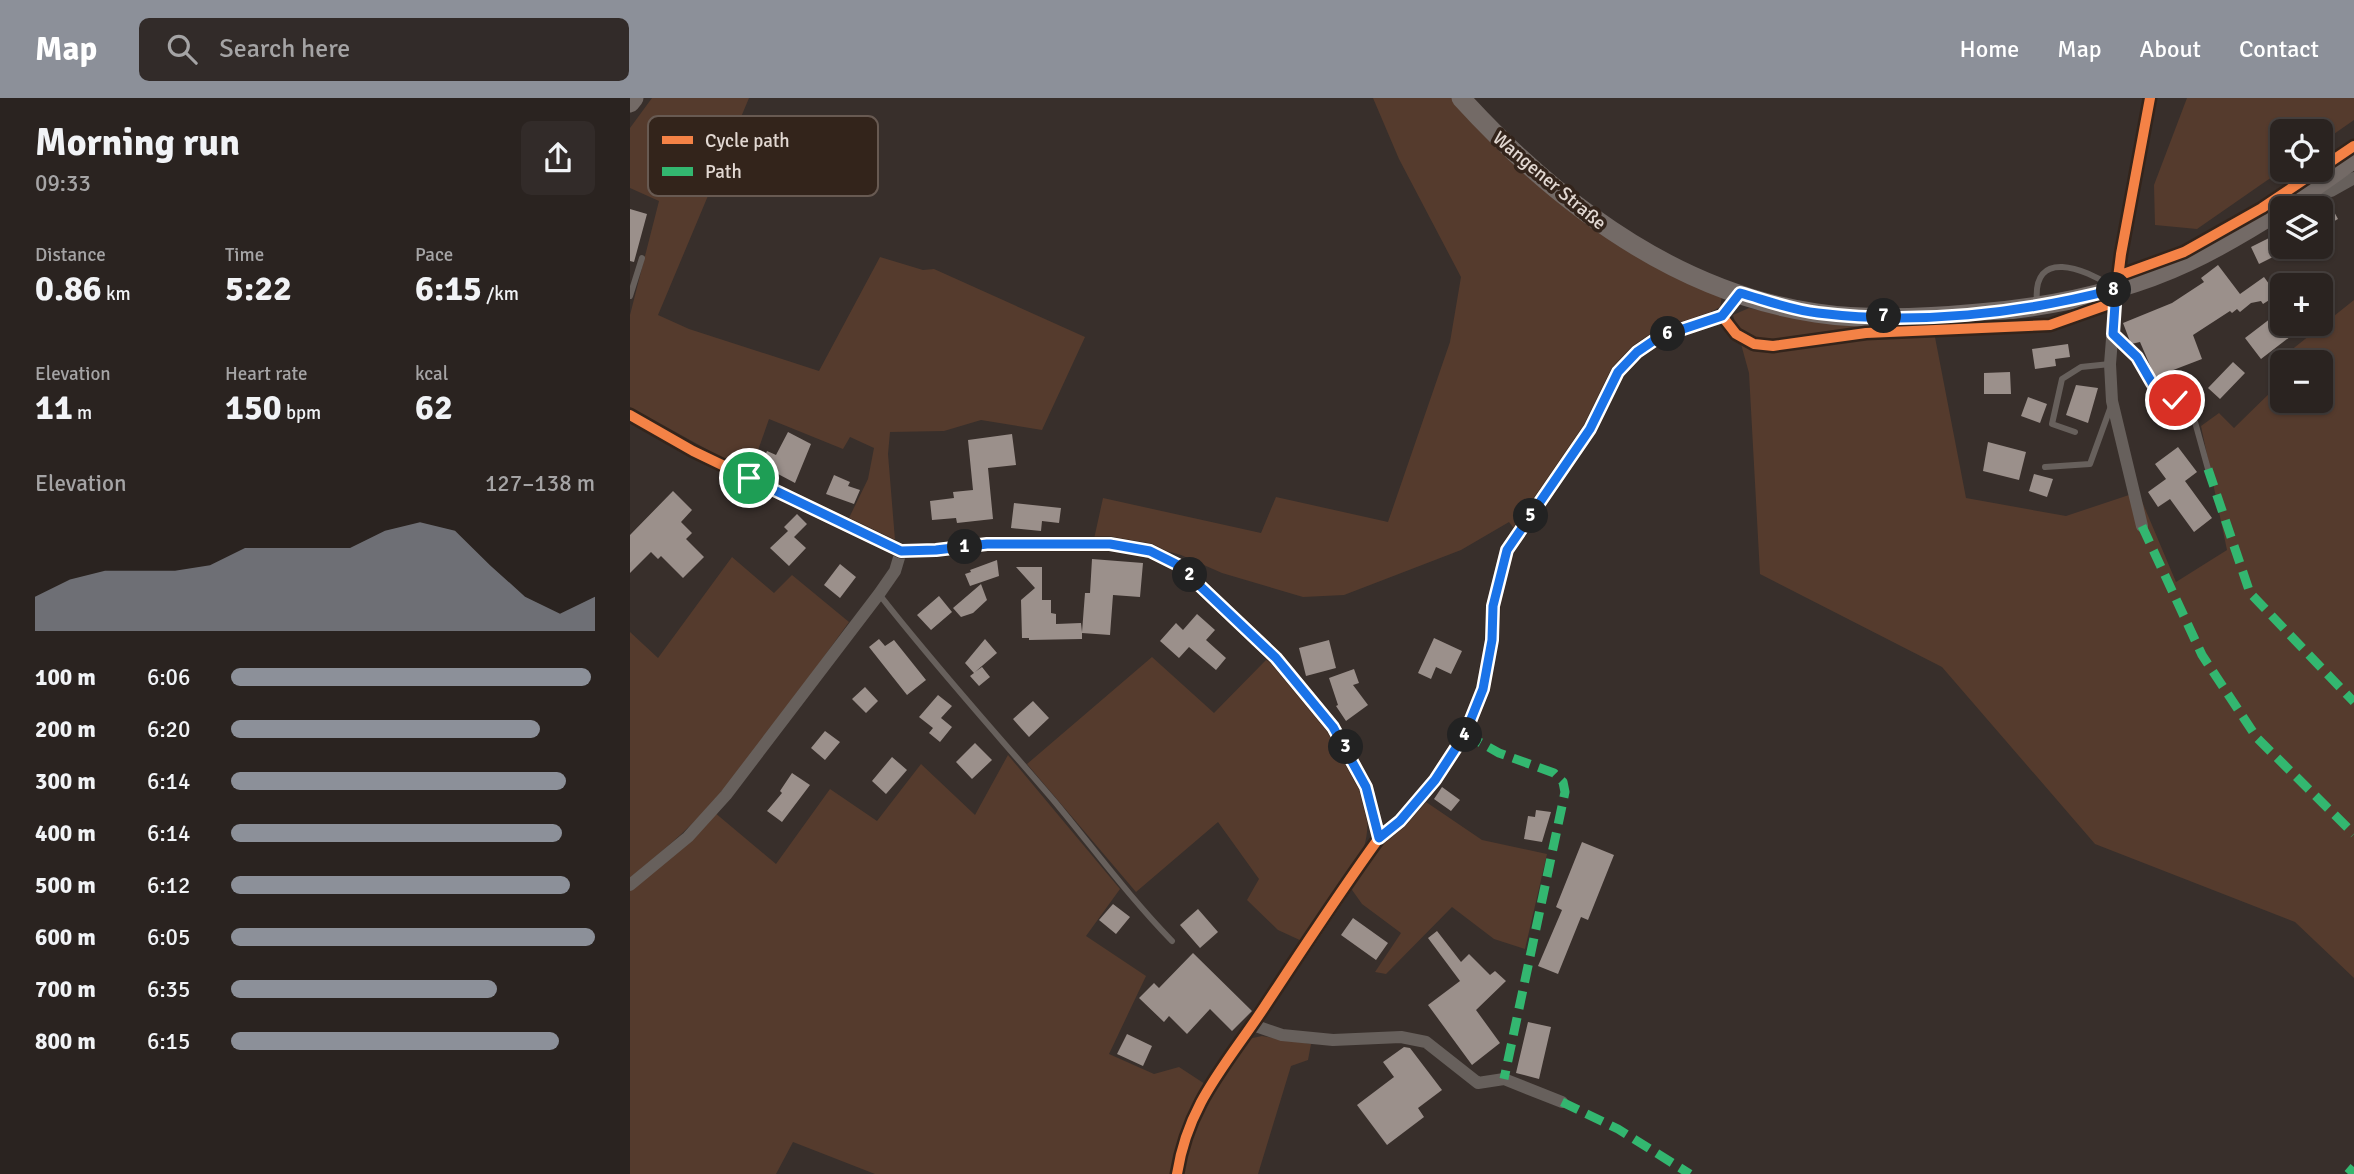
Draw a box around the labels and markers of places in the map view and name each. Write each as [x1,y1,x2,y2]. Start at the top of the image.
pin: 8 [2096,272,2132,308]
pin: 7 [1866,298,1902,333]
pin: 6 [1650,316,1686,352]
pin [2145,370,2205,430]
pin [719,448,779,508]
pin: 5 [1514,498,1548,534]
pin: 1 [948,530,982,564]
pin: 2 [1172,558,1208,592]
pin: 4 [1448,718,1482,752]
pin: 3 [1328,730,1364,764]

